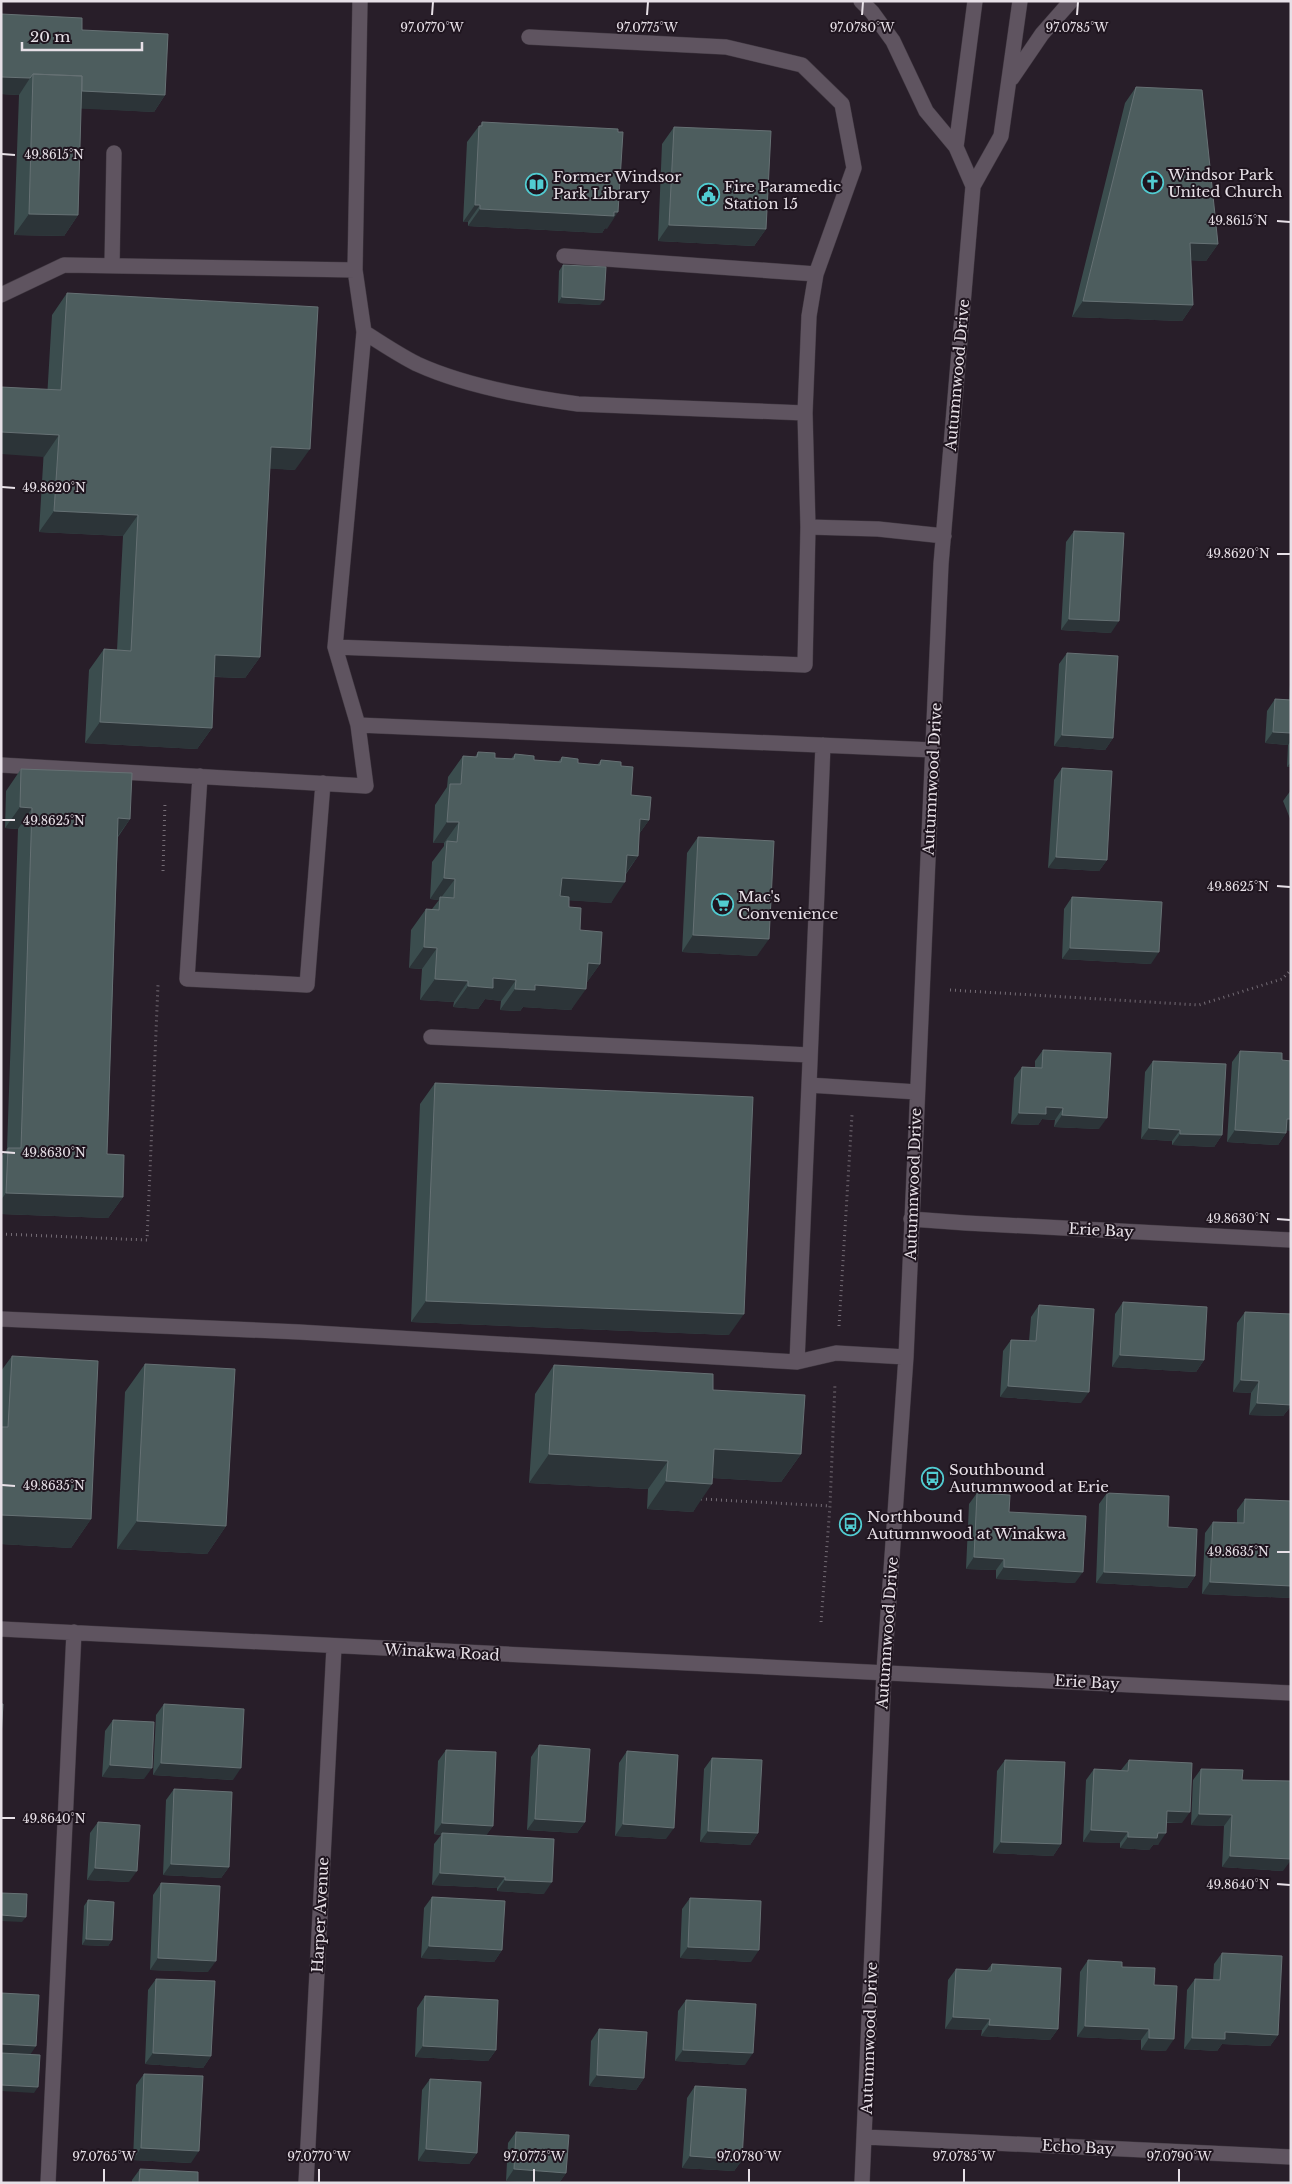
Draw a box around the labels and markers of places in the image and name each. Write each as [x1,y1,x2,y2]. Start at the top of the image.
place label: Windsor Park United Church [1167,165,1282,201]
place label: Former Windsor Park Library [553,167,682,203]
church icon: Windsor Park United Church [1140,171,1164,195]
library icon: Former Windsor Park Library [525,173,549,197]
place label: Fire Paramedic Station 15 [724,177,841,213]
public building icon: Fire Paramedic Station 15 [696,183,720,207]
place label: Mac's Convenience [738,887,838,923]
supermarket icon: Mac's Convenience [710,893,734,917]
place label: Southbound Autumnwood at Erie [948,1460,1109,1496]
bus stop icon: Southbound Autumnwood at Erie [921,1466,945,1490]
place label: Northbound Autumnwood at Winakwa [866,1507,1067,1543]
bus stop icon: Northbound Autumnwood at Winakwa [839,1513,863,1537]

